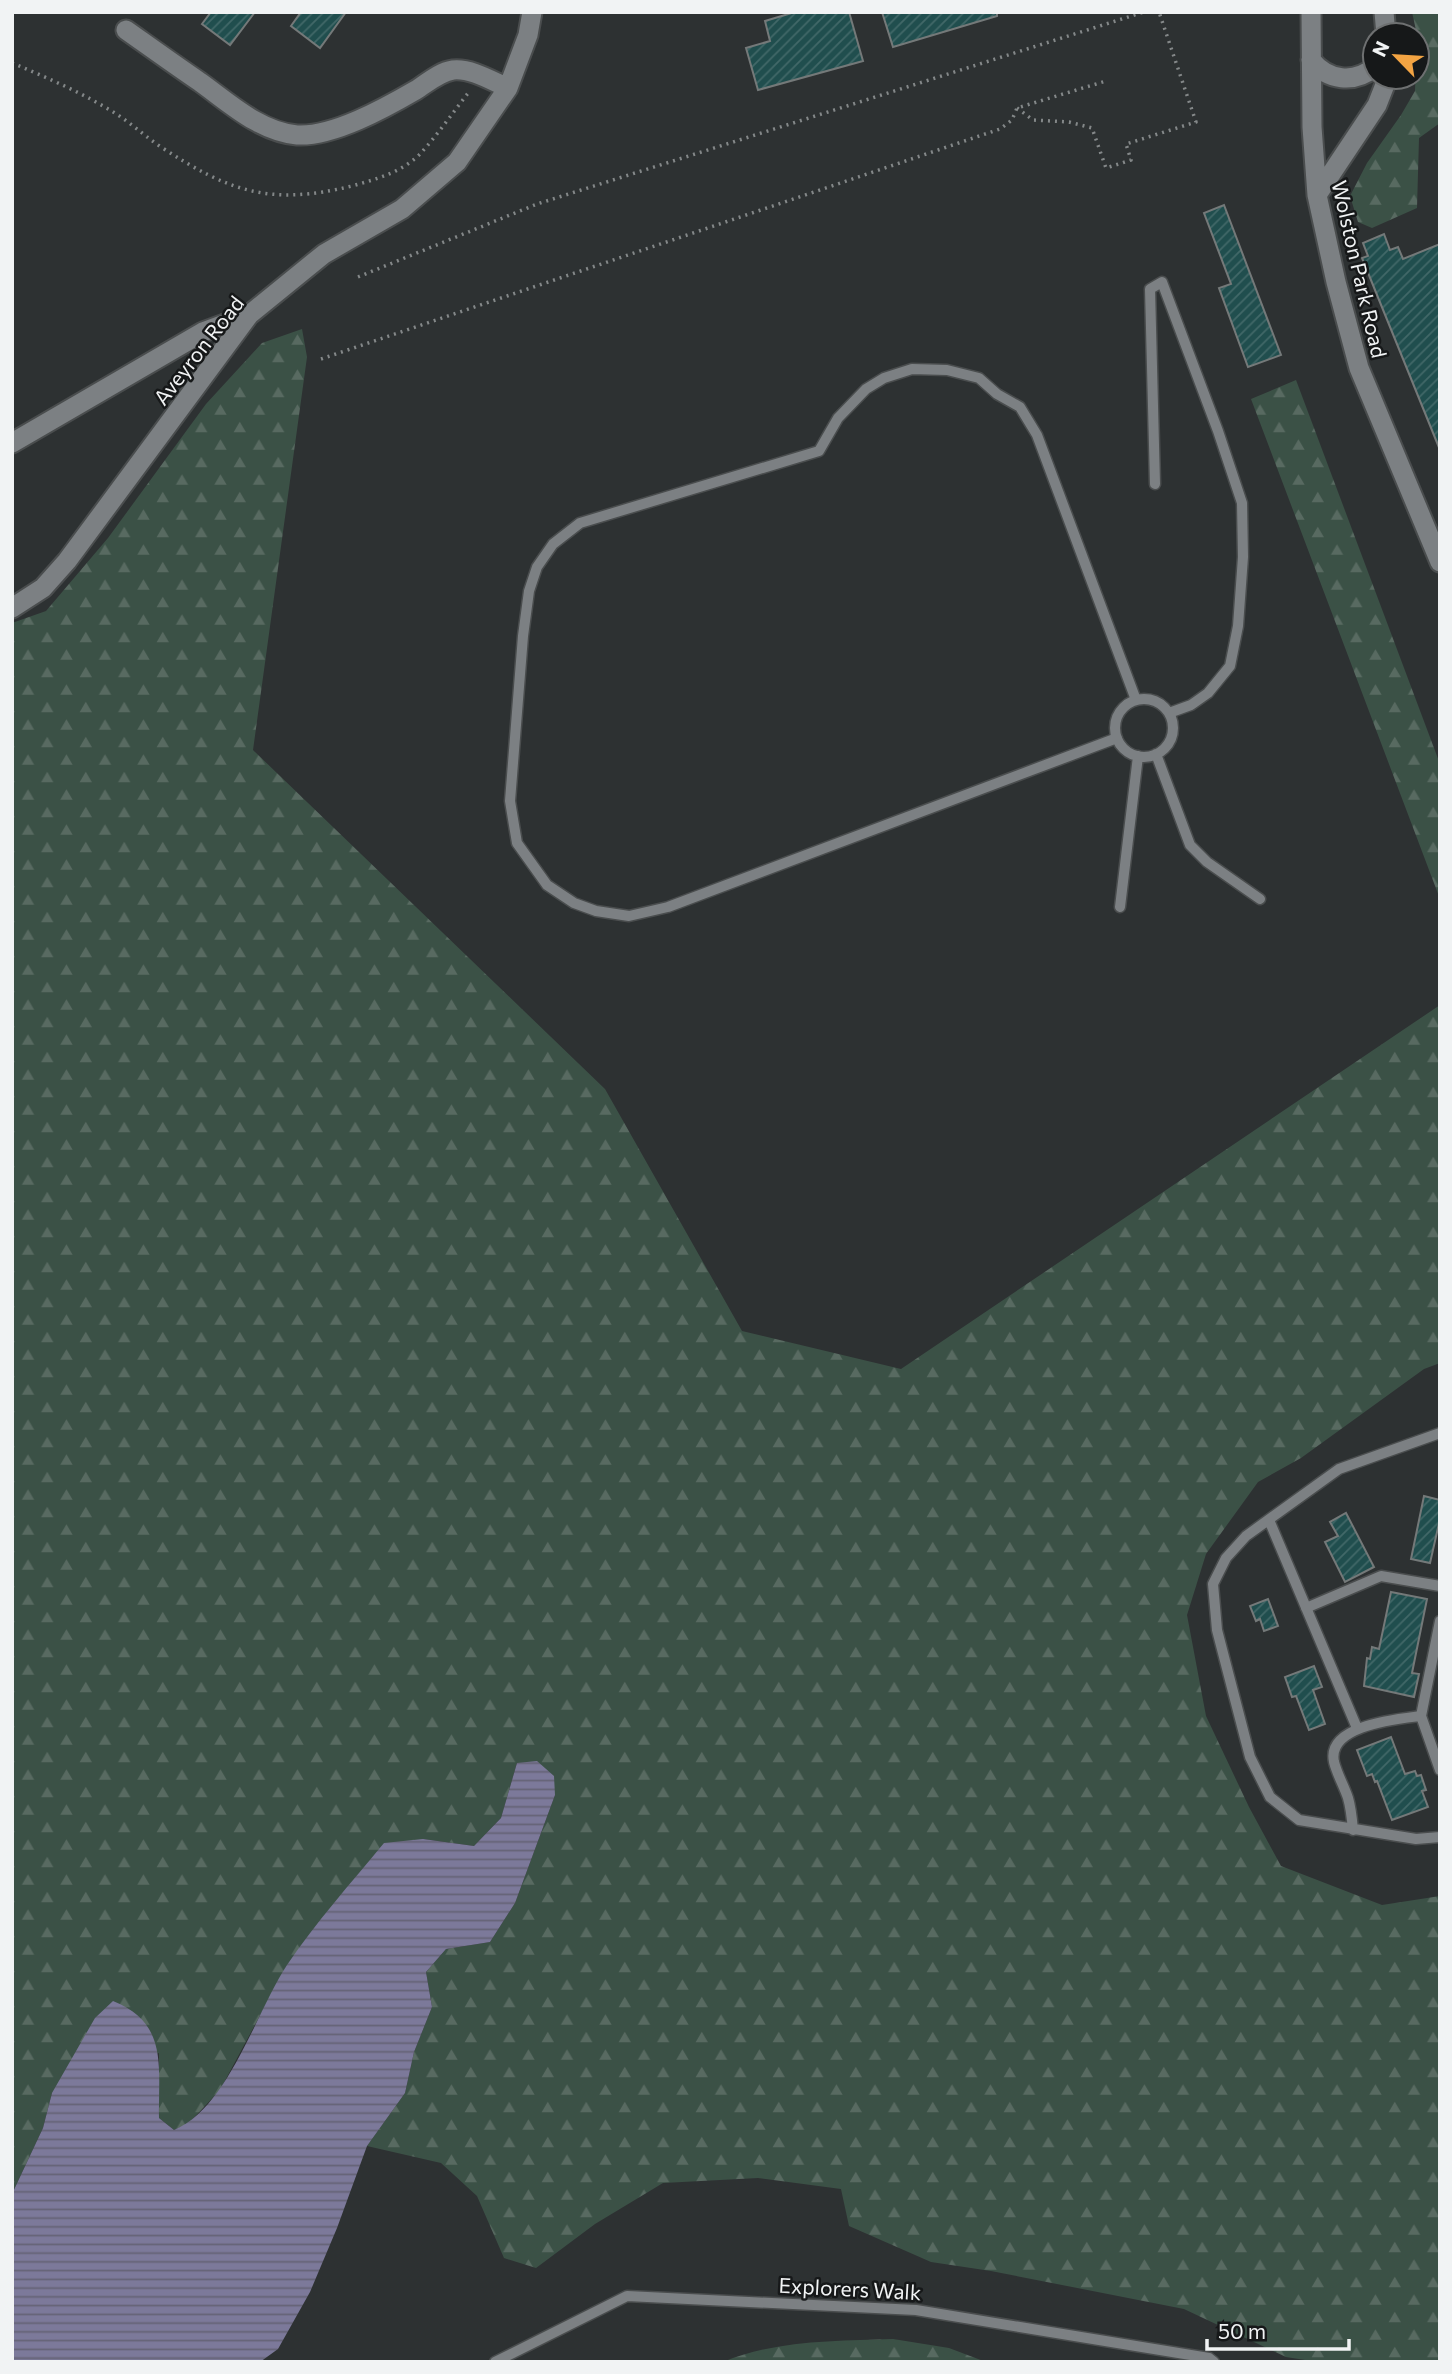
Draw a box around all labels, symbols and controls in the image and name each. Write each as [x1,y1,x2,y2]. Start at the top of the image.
north arrow [1361,21,1431,91]
text: N [1367,37,1394,60]
street label: Wolston Park Road [1327,178,1393,360]
street label: Aveyron Road [148,291,248,409]
street label: Explorers Walk [778,2272,922,2304]
scale bar [1207,2308,1349,2352]
text: 50 m [1218,2318,1266,2343]

